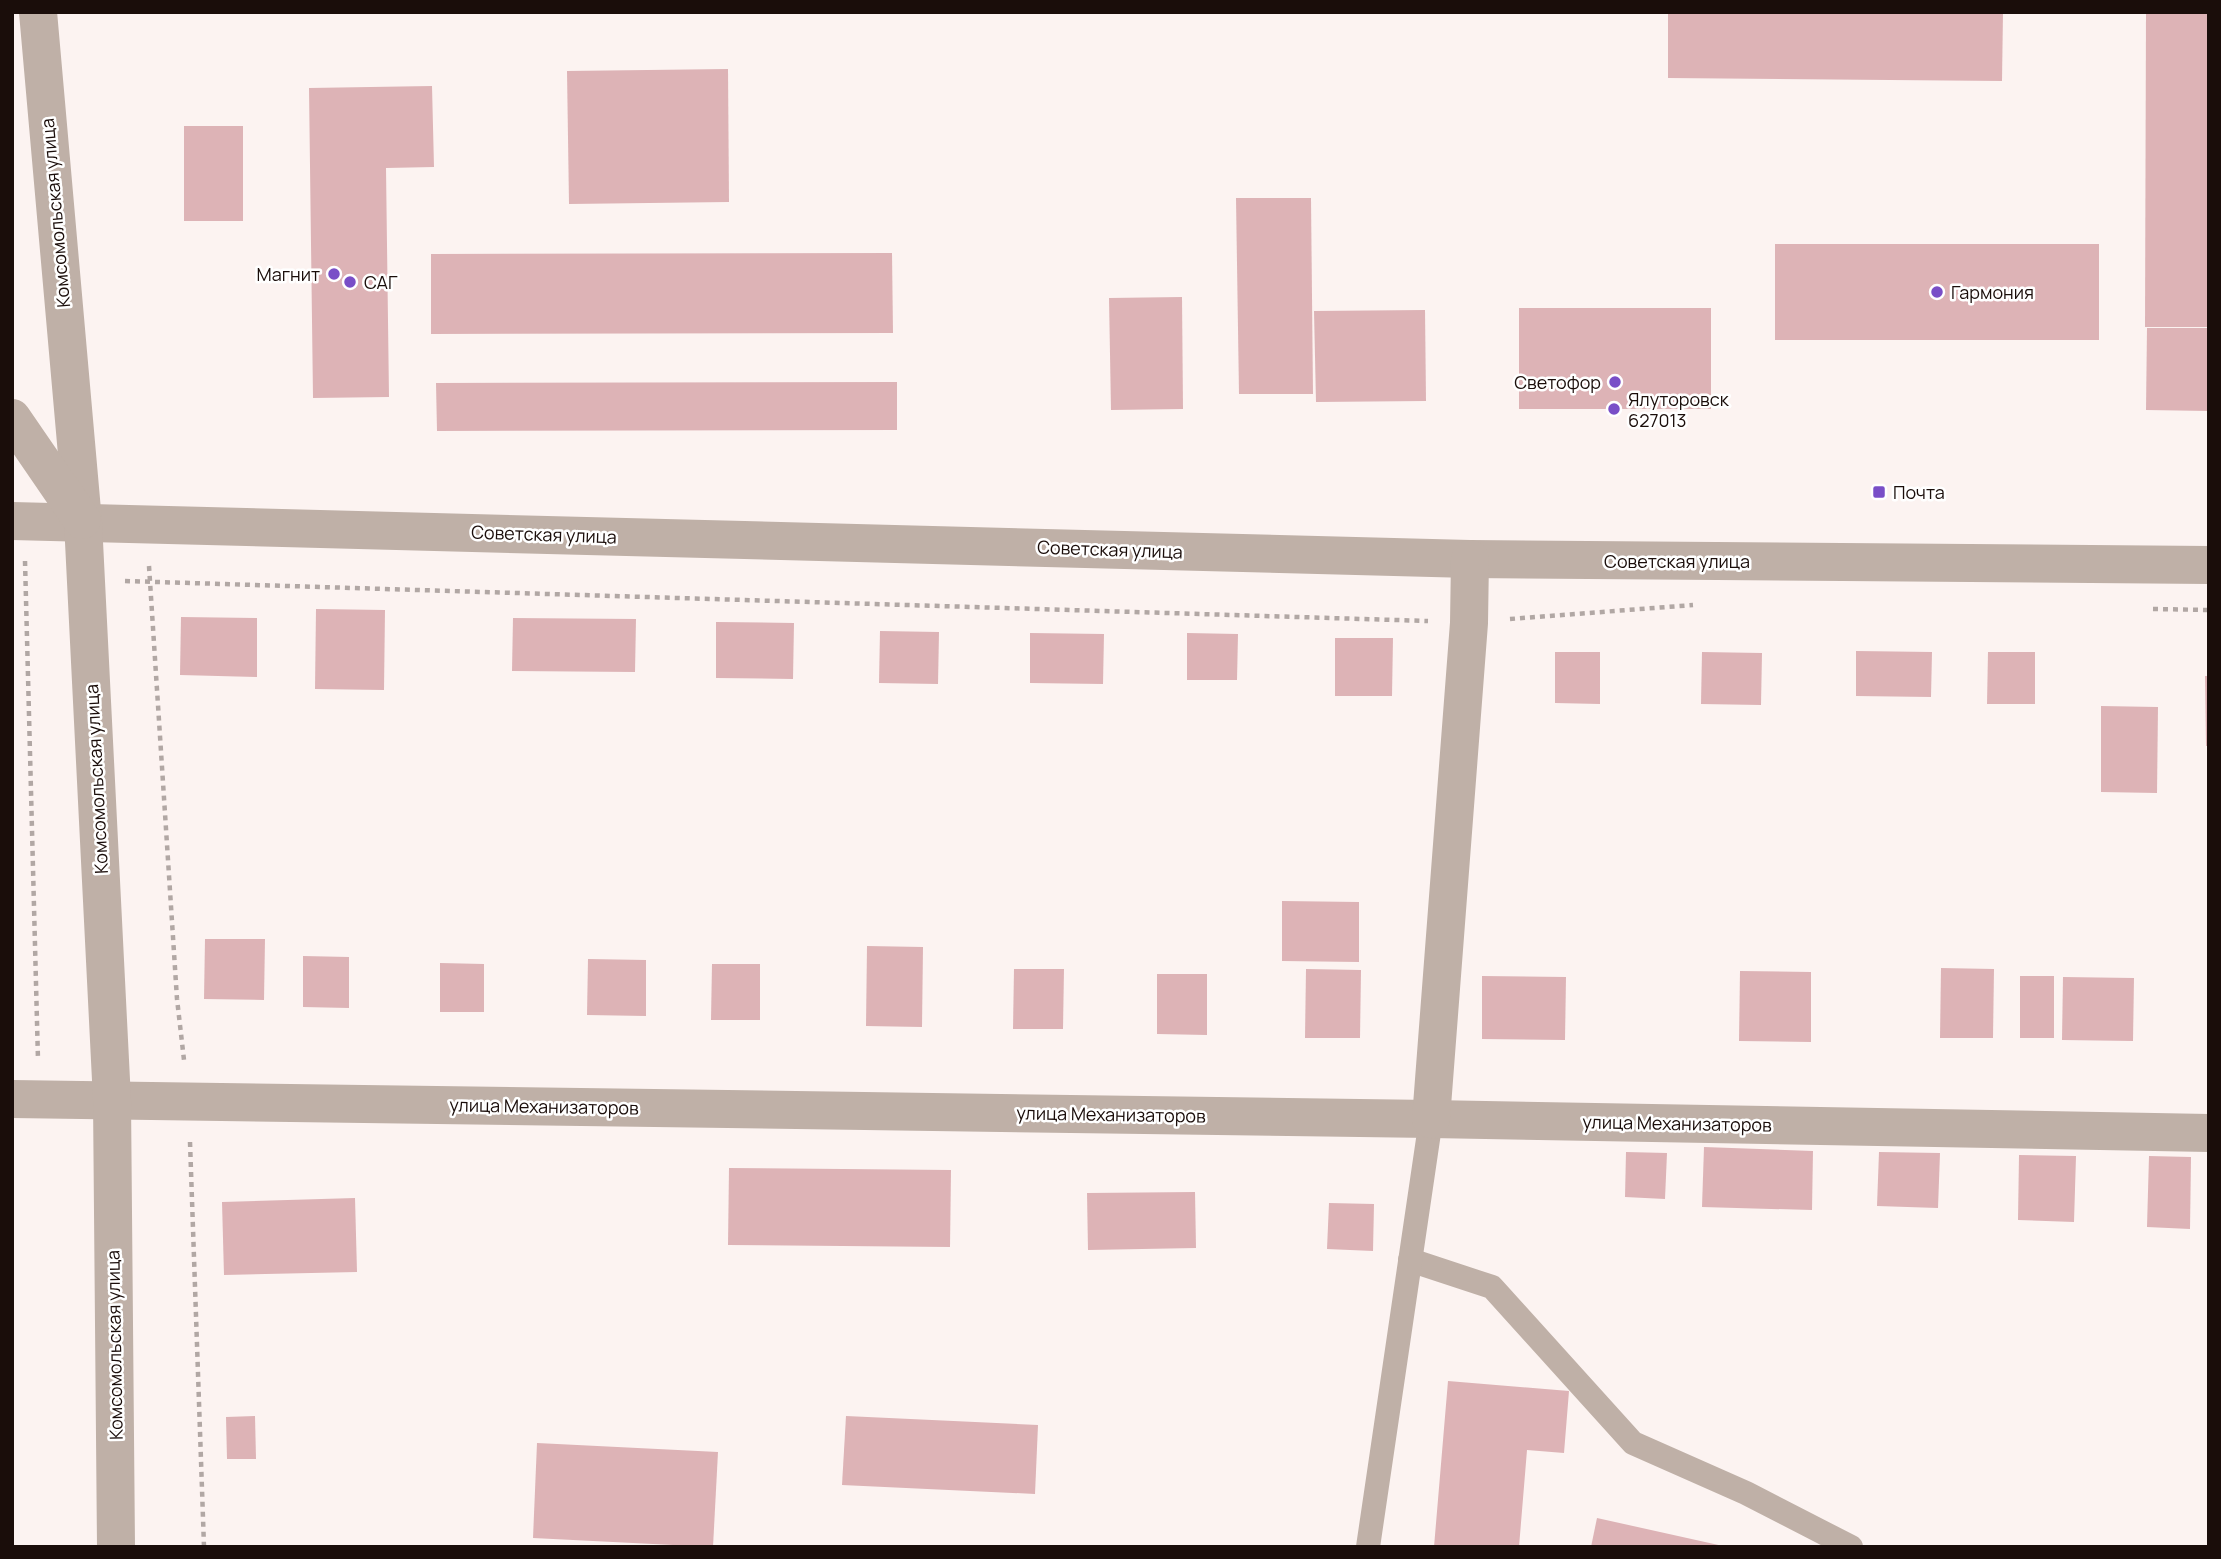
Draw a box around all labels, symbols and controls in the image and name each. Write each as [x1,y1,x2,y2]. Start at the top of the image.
street label: Комсомольская улица [35,117,75,309]
place label: Магнит [257,262,320,286]
marker: Магнит [326,266,342,282]
place label: САГ [364,270,398,294]
marker: САГ [342,274,358,290]
place label: Гармония [1951,280,2034,304]
marker: Гармония [1929,284,1945,300]
place label: Светофор [1514,370,1601,394]
marker: Светофор [1607,374,1623,390]
place label: Ялуторовск 627013 [1628,387,1730,432]
marker: Ялуторовск 627013 [1606,401,1622,417]
place label: Почта [1893,480,1945,504]
marker: Почта [1871,484,1887,500]
street label: Советская улица [471,519,617,549]
street label: Советская улица [1037,534,1183,564]
street label: Советская улица [1604,549,1750,573]
street label: Комсомольская улица [79,684,113,874]
street label: улица Механизаторов [449,1092,639,1120]
street label: улица Механизаторов [1016,1100,1206,1128]
street label: улица Механизаторов [1582,1109,1772,1137]
street label: Комсомольская улица [100,1250,128,1440]

